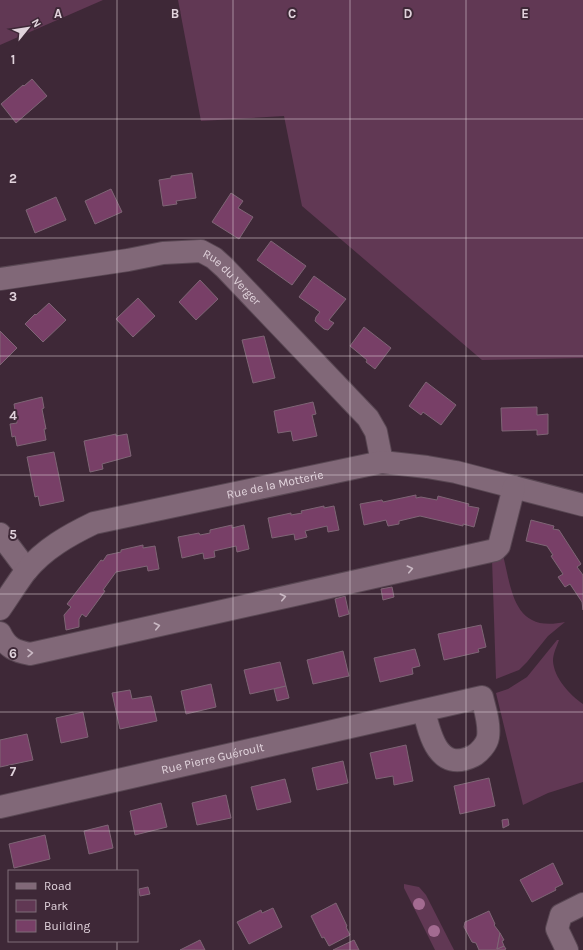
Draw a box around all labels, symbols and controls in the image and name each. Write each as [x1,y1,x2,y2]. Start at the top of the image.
text: A [54,6,62,21]
text: B [171,6,179,21]
text: C [288,6,296,21]
text: D [404,6,413,21]
text: E [521,6,529,21]
north arrow [8,8,48,48]
text: N [29,17,44,30]
text: 1 [11,52,15,67]
text: 2 [9,171,17,186]
street label: Rue du Verger [201,246,264,309]
text: 3 [9,289,17,304]
text: 4 [9,408,17,423]
street label: Rue de la Motterie [225,468,325,502]
text: 5 [9,527,17,542]
one-way arrow [407,565,413,573]
one-way arrow [280,594,287,602]
one-way arrow [153,622,160,630]
text: 6 [9,646,17,661]
one-way arrow [27,649,33,657]
street label: Rue Pierre Guéroult [160,740,266,777]
text: 7 [10,764,17,779]
legend [8,870,138,942]
text: Road [44,879,72,893]
text: Park [44,899,69,913]
text: Building [44,919,91,933]

